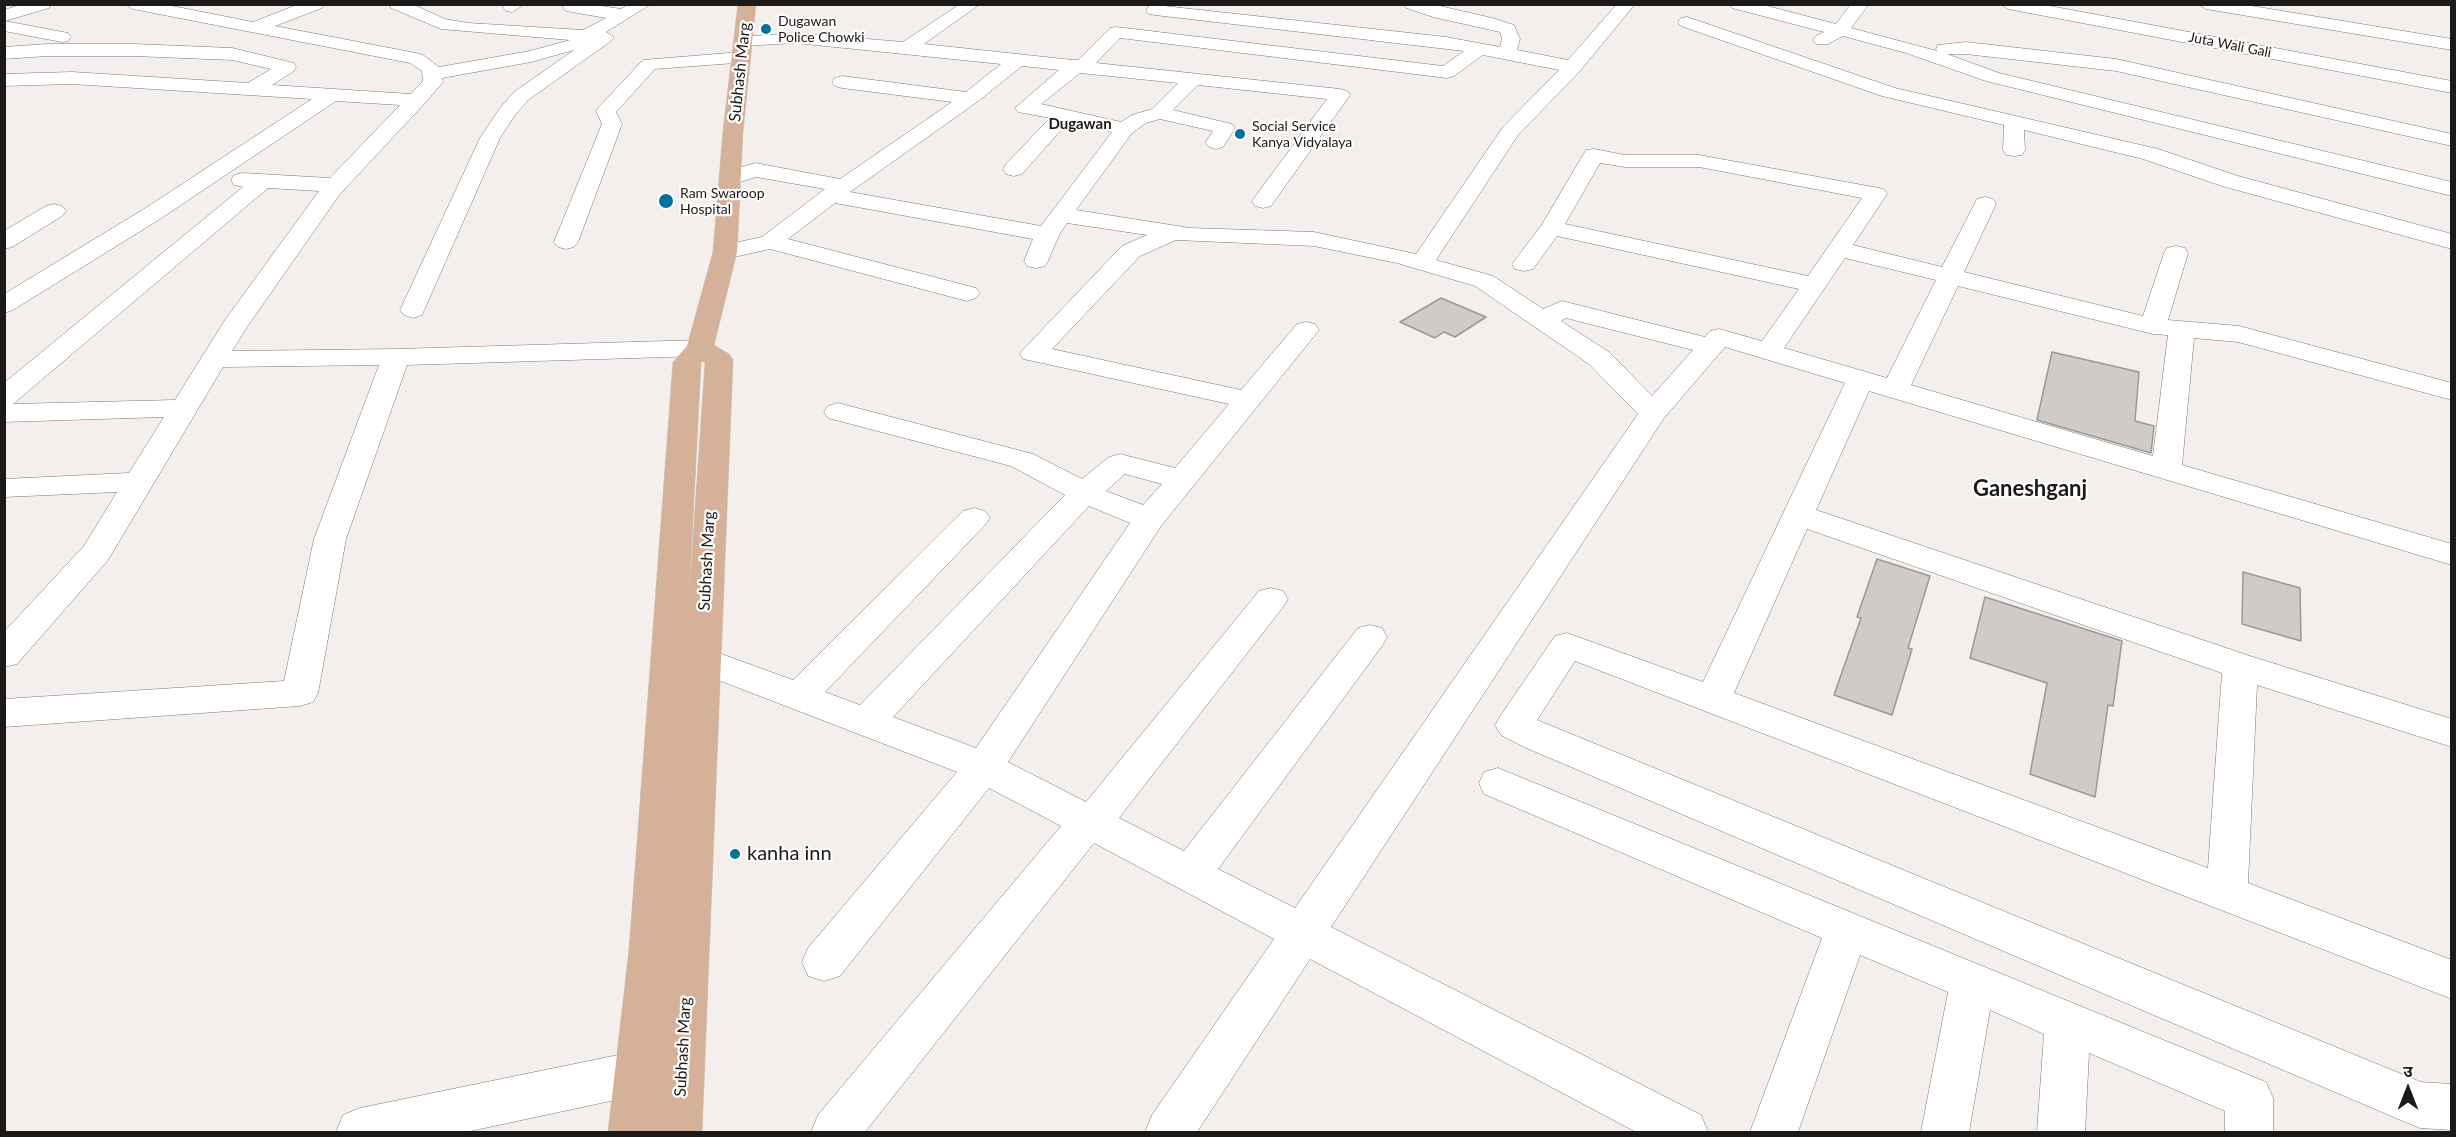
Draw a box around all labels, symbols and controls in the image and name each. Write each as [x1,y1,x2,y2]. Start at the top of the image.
place label: Dugawan Police Chowki [778,13,865,46]
street label: Subhash Marg [725,21,755,123]
marker: Dugawan Police Chowki [759,22,773,36]
street label: Juta Wali Gali [2187,29,2273,61]
district label: Dugawan [1048,115,1112,133]
place label: Social Service Kanya Vidyalaya [1252,118,1352,150]
marker: Social Service Kanya Vidyalaya [1233,127,1247,141]
place label: Ram Swaroop Hospital [680,185,764,218]
marker: Ram Swaroop Hospital [657,192,675,210]
district label: Ganeshganj [1973,476,2087,502]
street label: Subhash Marg [695,511,719,611]
place label: kanha inn [747,842,832,866]
marker: kanha inn [728,847,742,861]
street label: Subhash Marg [671,997,695,1097]
north arrow [2378,1059,2438,1119]
text: उ [2403,1061,2413,1080]

